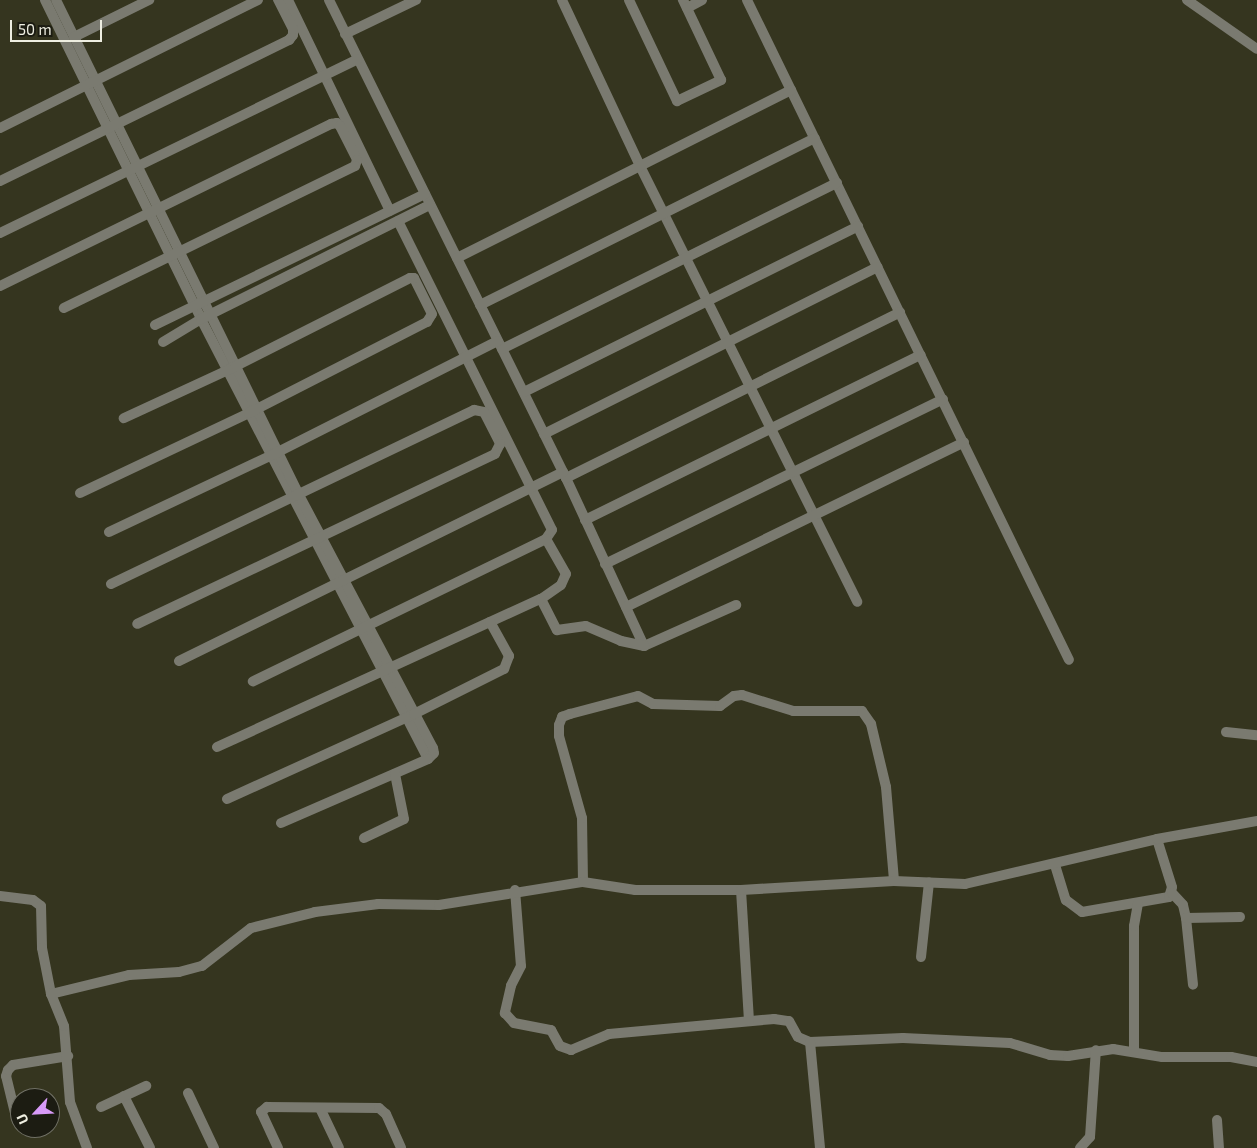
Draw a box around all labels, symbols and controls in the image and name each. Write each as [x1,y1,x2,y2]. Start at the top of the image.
scale bar [12,10,105,42]
text: 50 m [18,20,52,38]
north arrow [10,1088,60,1138]
text: U [12,1111,32,1127]

